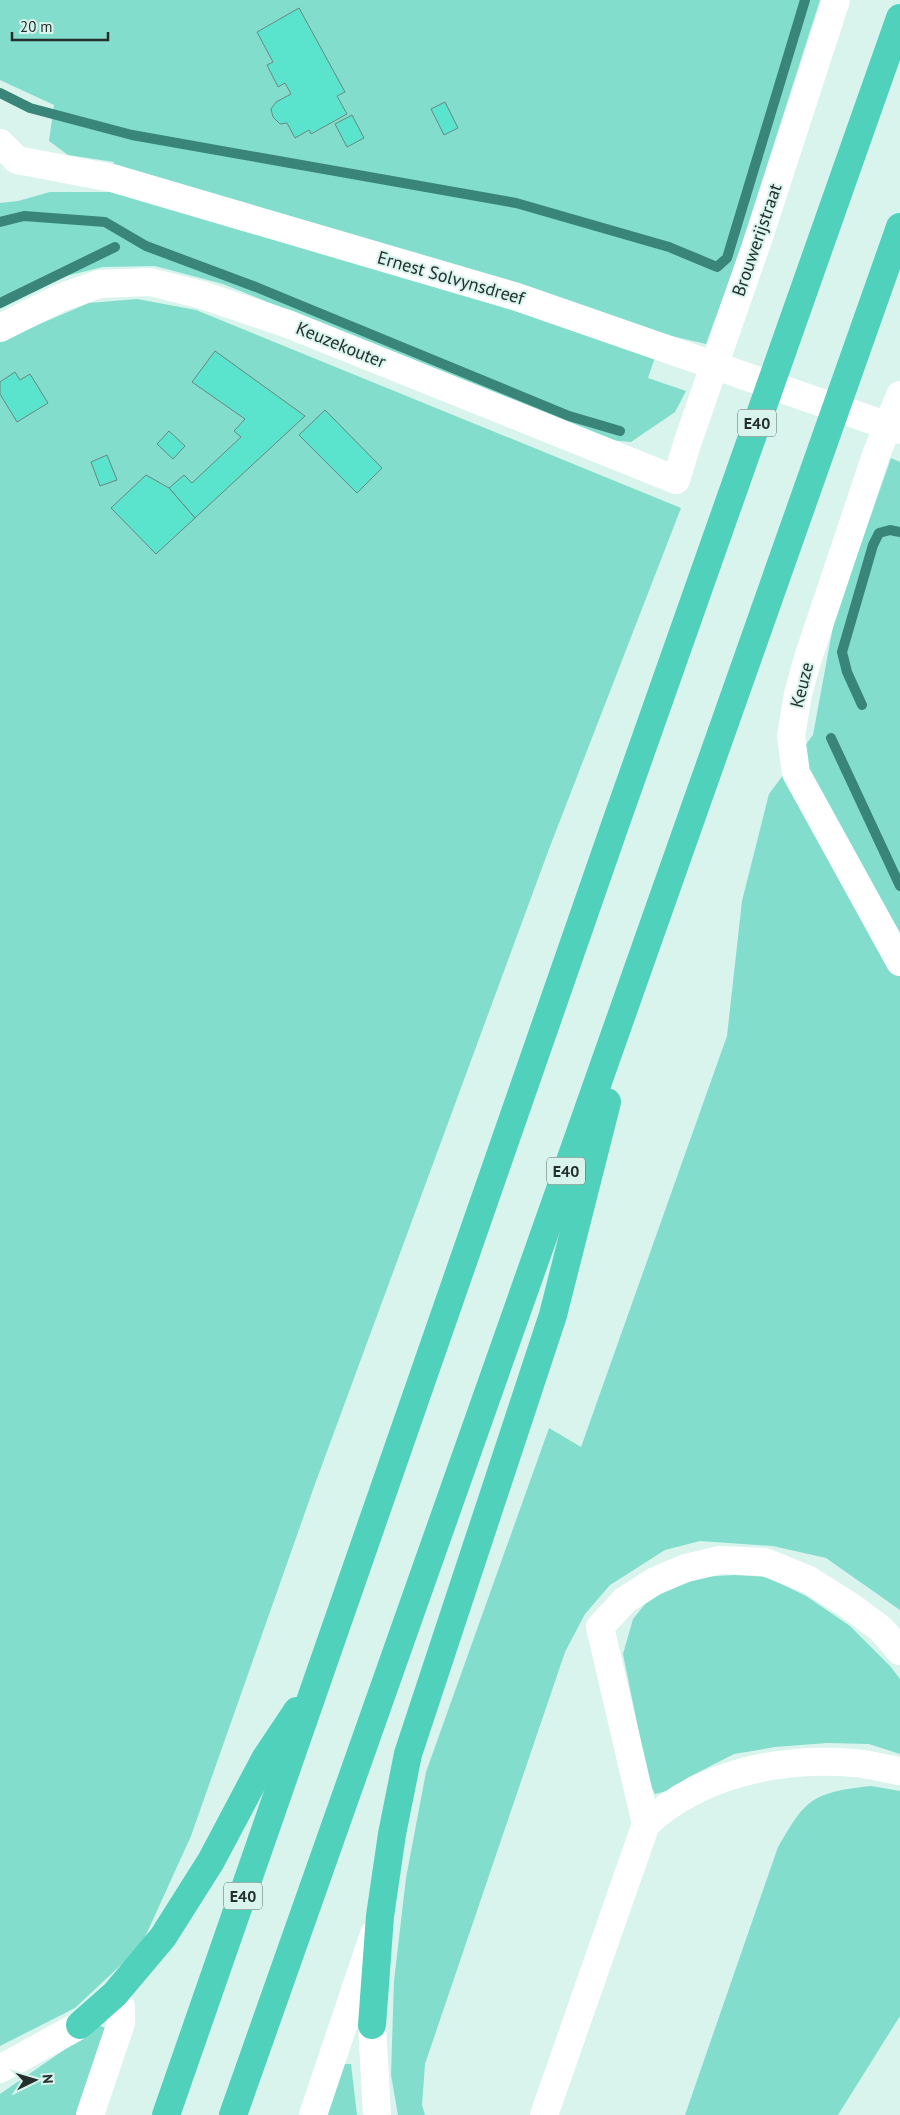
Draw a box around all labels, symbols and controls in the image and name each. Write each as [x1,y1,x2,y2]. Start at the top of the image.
scale bar [12,10,109,42]
text: 20 m [20,17,53,36]
street label: Brouwerijstraat [726,180,787,299]
street label: Ernest Solvynsdreef [375,246,529,310]
street label: Keuzekouter [293,316,389,373]
road number: E40 [738,409,776,436]
street label: Keuze [785,660,818,710]
road number: E40 [547,1158,585,1184]
road number: E40 [224,1882,262,1910]
north arrow [10,2055,60,2105]
text: N [39,2073,57,2084]

